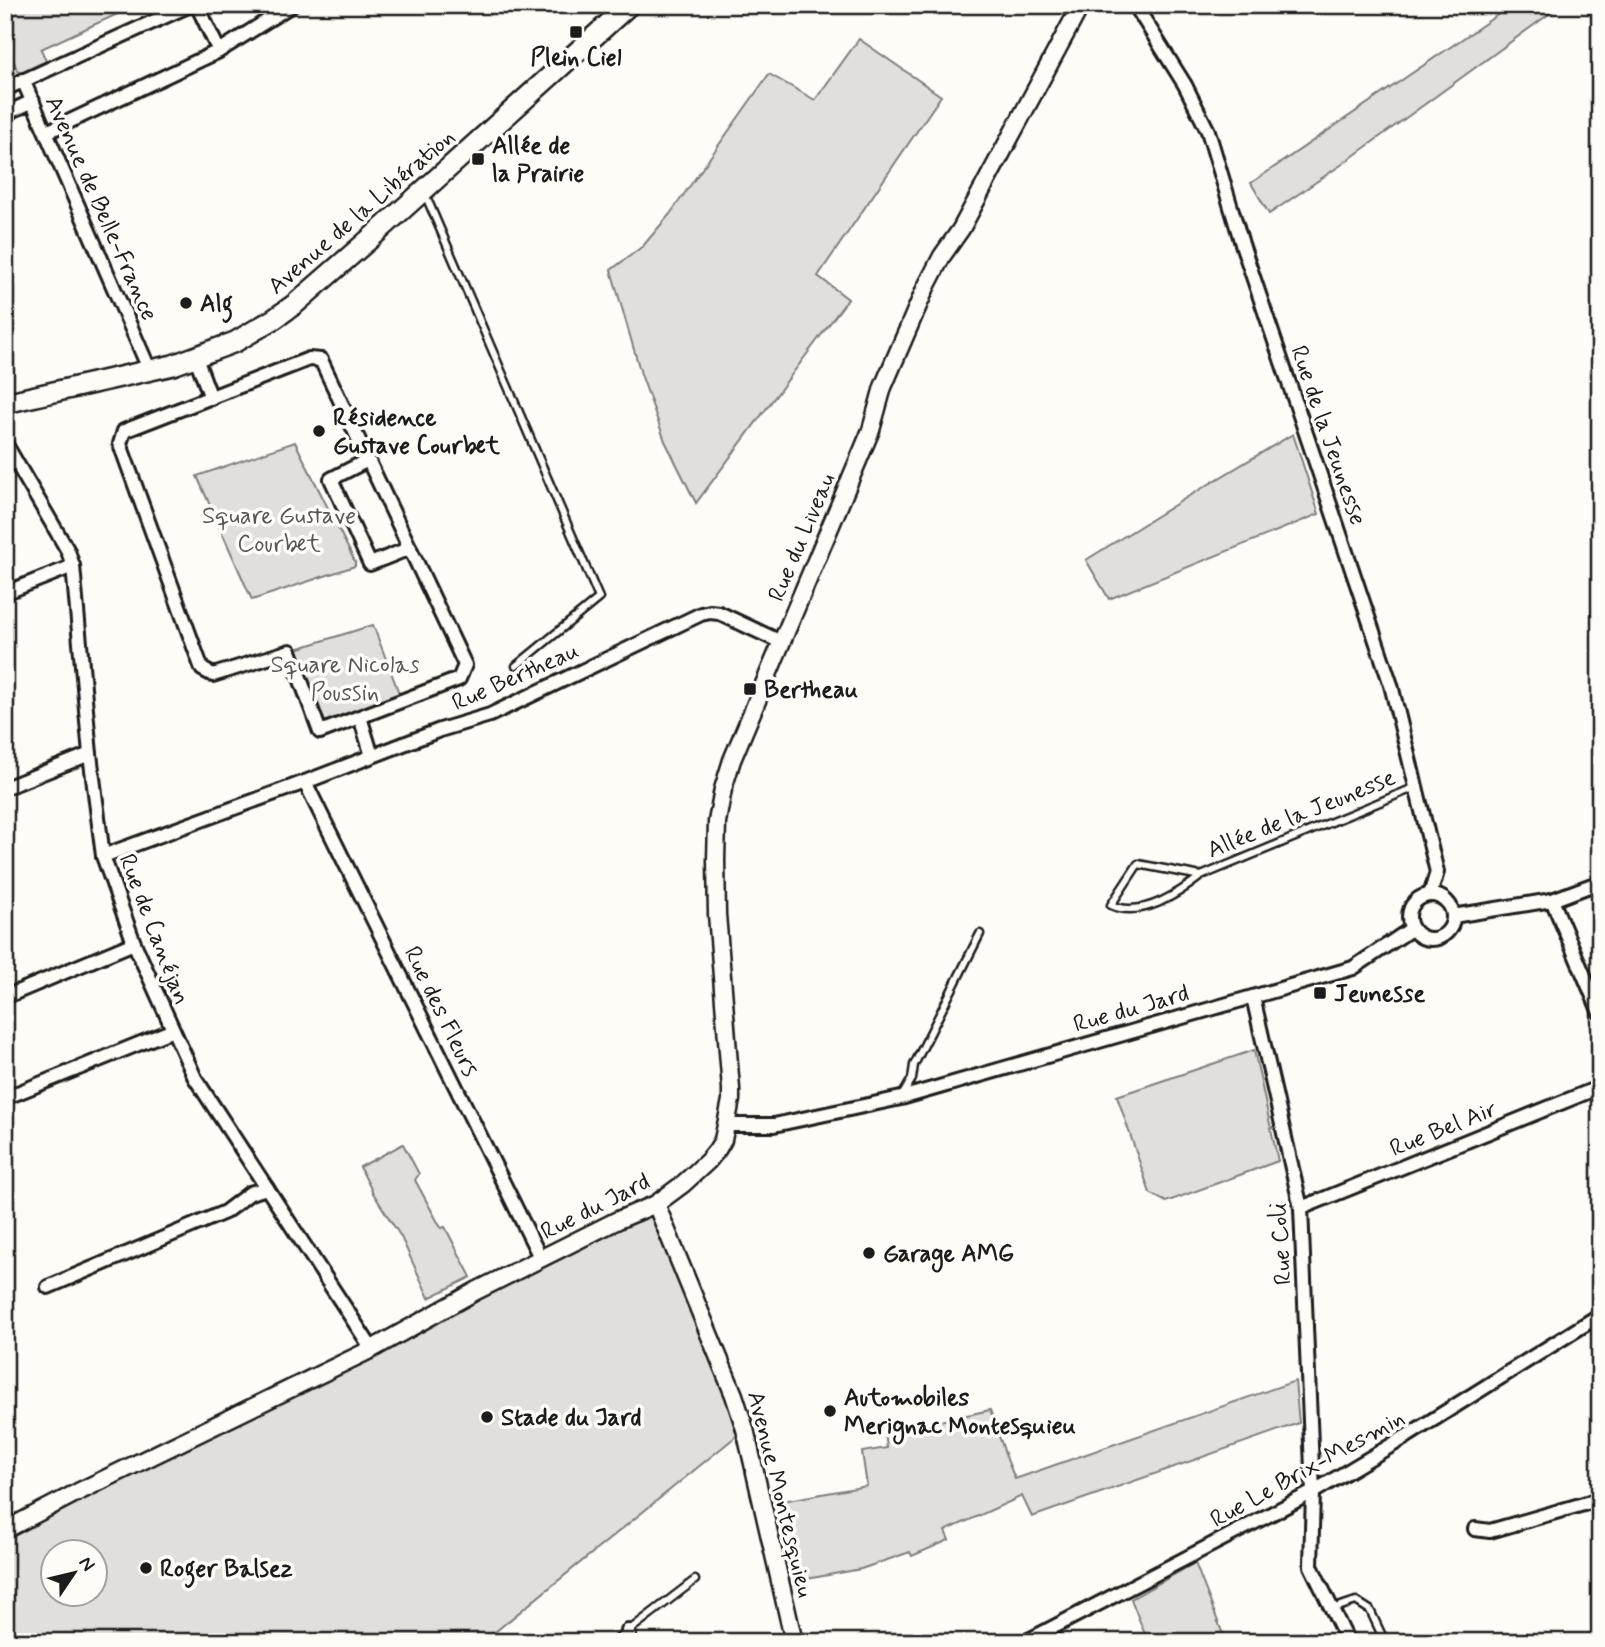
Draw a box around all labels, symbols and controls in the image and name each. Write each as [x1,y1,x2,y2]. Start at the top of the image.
marker: Plein Ciel [568,24,584,40]
place label: Plein Ciel [531,43,622,74]
street label: Avenue de Belle-France [37,91,164,326]
street label: Avenue de la Libération [262,122,462,302]
place label: Allée de la Prairie [492,131,585,190]
marker: Allée de la Prairie [470,151,486,167]
place label: Alg [200,289,233,323]
marker: Alg [178,295,194,311]
street label: Rue de la Jeunesse [1282,342,1373,529]
place label: Résidence Gustave Courbet [333,403,501,462]
marker: Résidence Gustave Courbet [311,423,327,439]
street label: Rue du Liveau [761,468,843,607]
park label: Square Gustave Courbet [202,501,356,560]
street label: Rue Bertheau [447,636,584,719]
park label: Square Nicolas Poussin [270,650,420,709]
place label: Bertheau [764,675,858,706]
marker: Bertheau [742,681,758,697]
street label: Allée de la Jeunesse [1203,762,1401,866]
street label: Rue de Canéjan [111,850,197,1009]
street label: Rue des Fleurs [396,941,486,1082]
street label: Rue du Jard [1070,978,1193,1041]
place label: Jeunesse [1334,979,1425,1010]
marker: Jeunesse [1312,985,1328,1001]
street label: Rue Bel Air [1385,1094,1502,1165]
street label: Rue du Jard [536,1167,656,1248]
street label: Rue Coli [1263,1202,1300,1286]
place label: Garage AMG [883,1239,1014,1273]
marker: Garage AMG [861,1245,877,1261]
place label: Automobiles Merignac Montesquieu [844,1383,1076,1445]
street label: Avenue Montesquieu [739,1388,820,1601]
place label: Stade du Jard [501,1403,642,1434]
marker: Automobiles Merignac Montesquieu [822,1403,838,1419]
street label: Rue Le Brix-Mesmin [1205,1403,1410,1536]
marker: Stade du Jard [479,1409,495,1425]
north arrow [38,1538,108,1608]
text: N [73,1552,101,1576]
place label: Roger Balsez [160,1554,293,1588]
marker: Roger Balsez [138,1560,154,1576]

